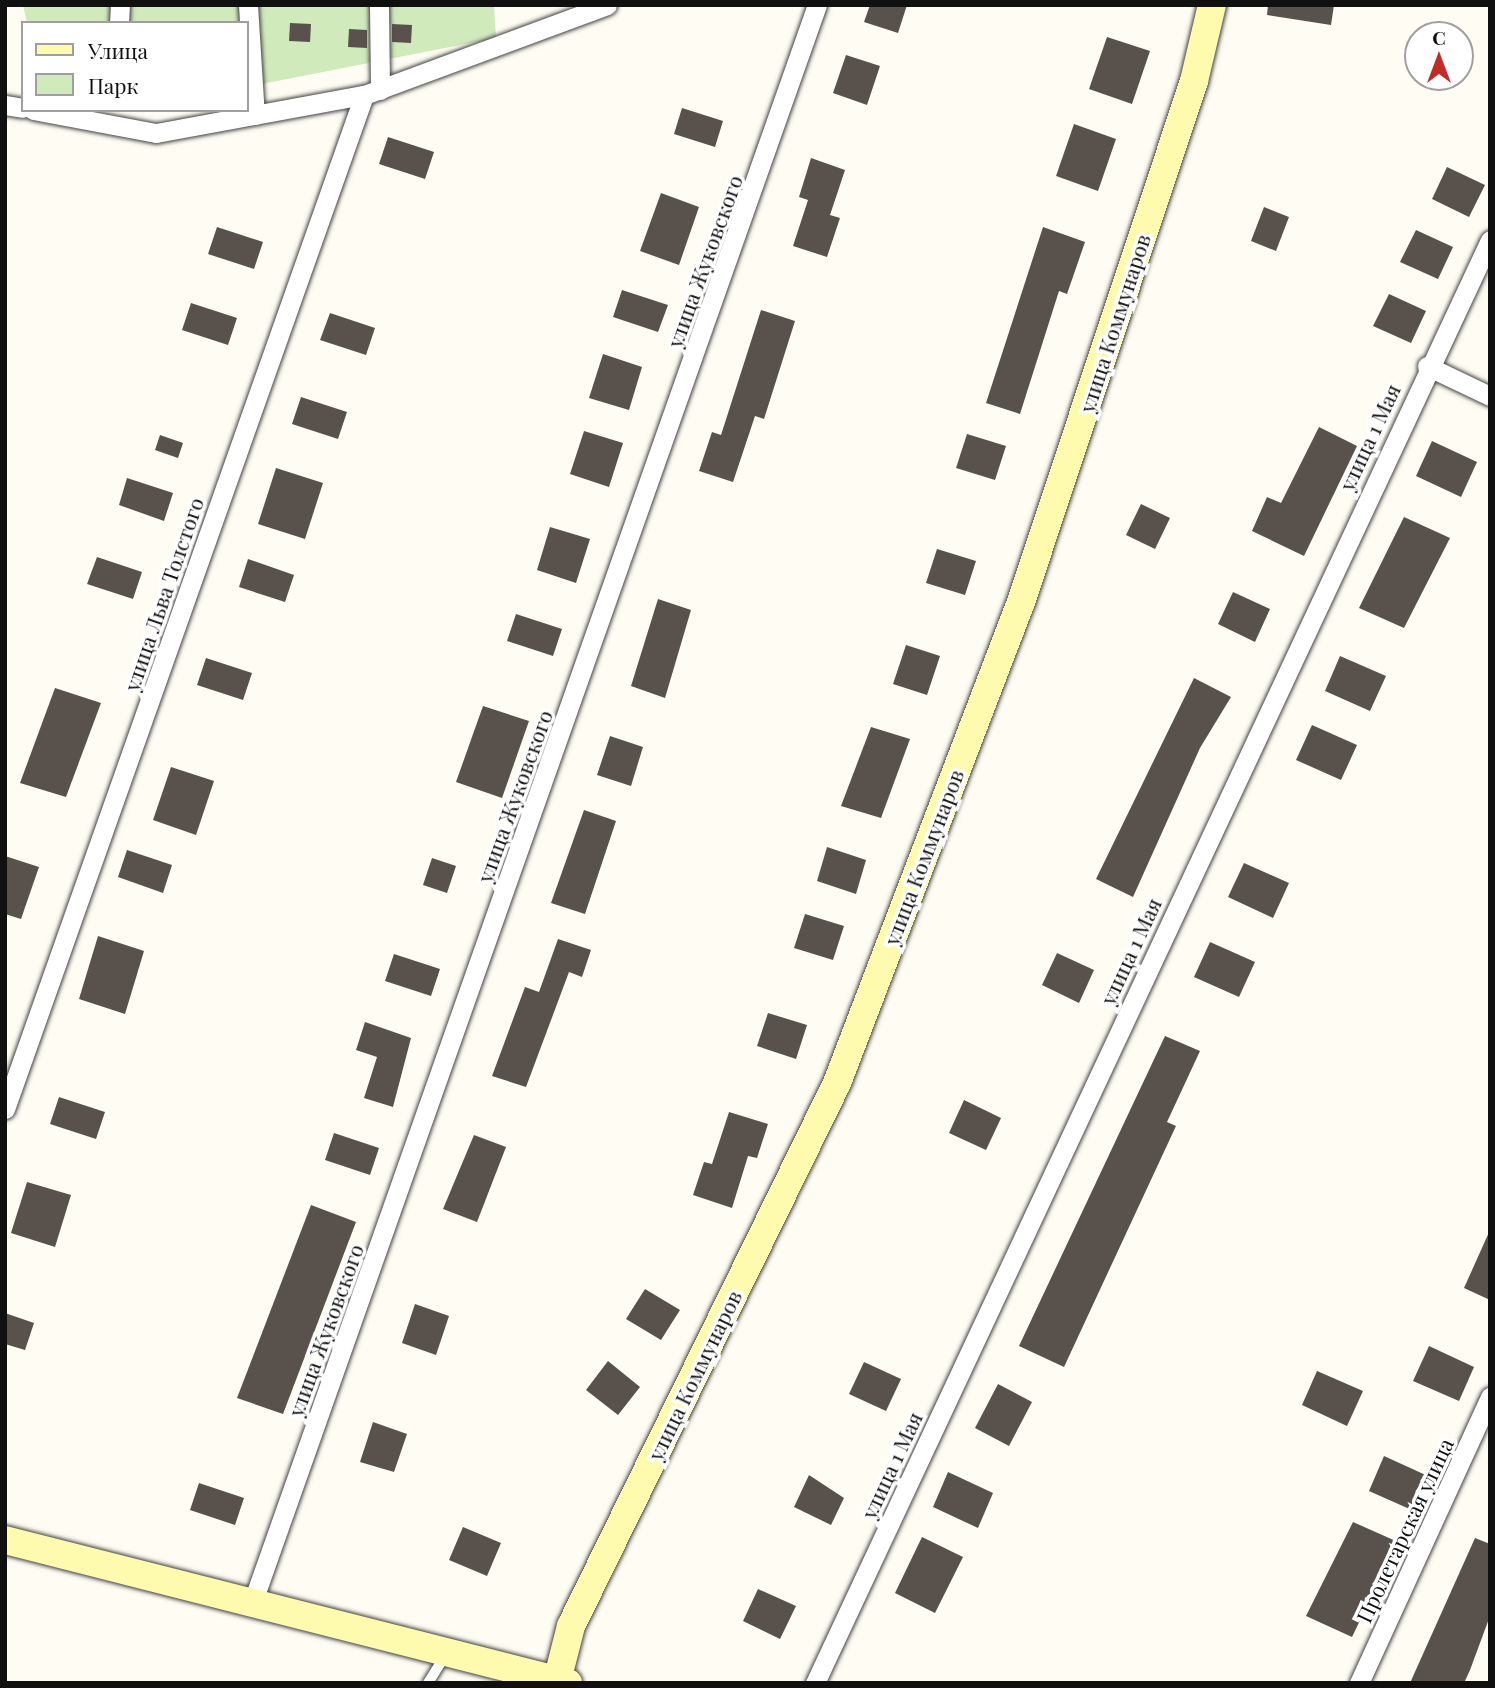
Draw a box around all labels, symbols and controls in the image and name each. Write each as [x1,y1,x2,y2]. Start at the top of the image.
legend [21,21,248,112]
north arrow [1404,21,1474,91]
text: С [1432,24,1446,50]
text: Улица [88,36,148,64]
text: Парк [88,71,138,99]
street label: улица Жуковского [661,171,747,351]
street label: улица Коммунаров [1073,231,1155,415]
street label: улица 1 Мая [1333,380,1405,494]
street label: улица Льва Толстого [118,494,208,694]
street label: улица Жуковского [471,706,557,886]
street label: улица Коммунаров [878,766,968,948]
street label: улица 1 Мая [1094,894,1166,1008]
street label: улица Жуковского [282,1240,368,1420]
street label: улица Коммунаров [642,1286,746,1464]
street label: улица 1 Мая [855,1408,927,1522]
street label: Пролетарская улица [1350,1434,1458,1626]

